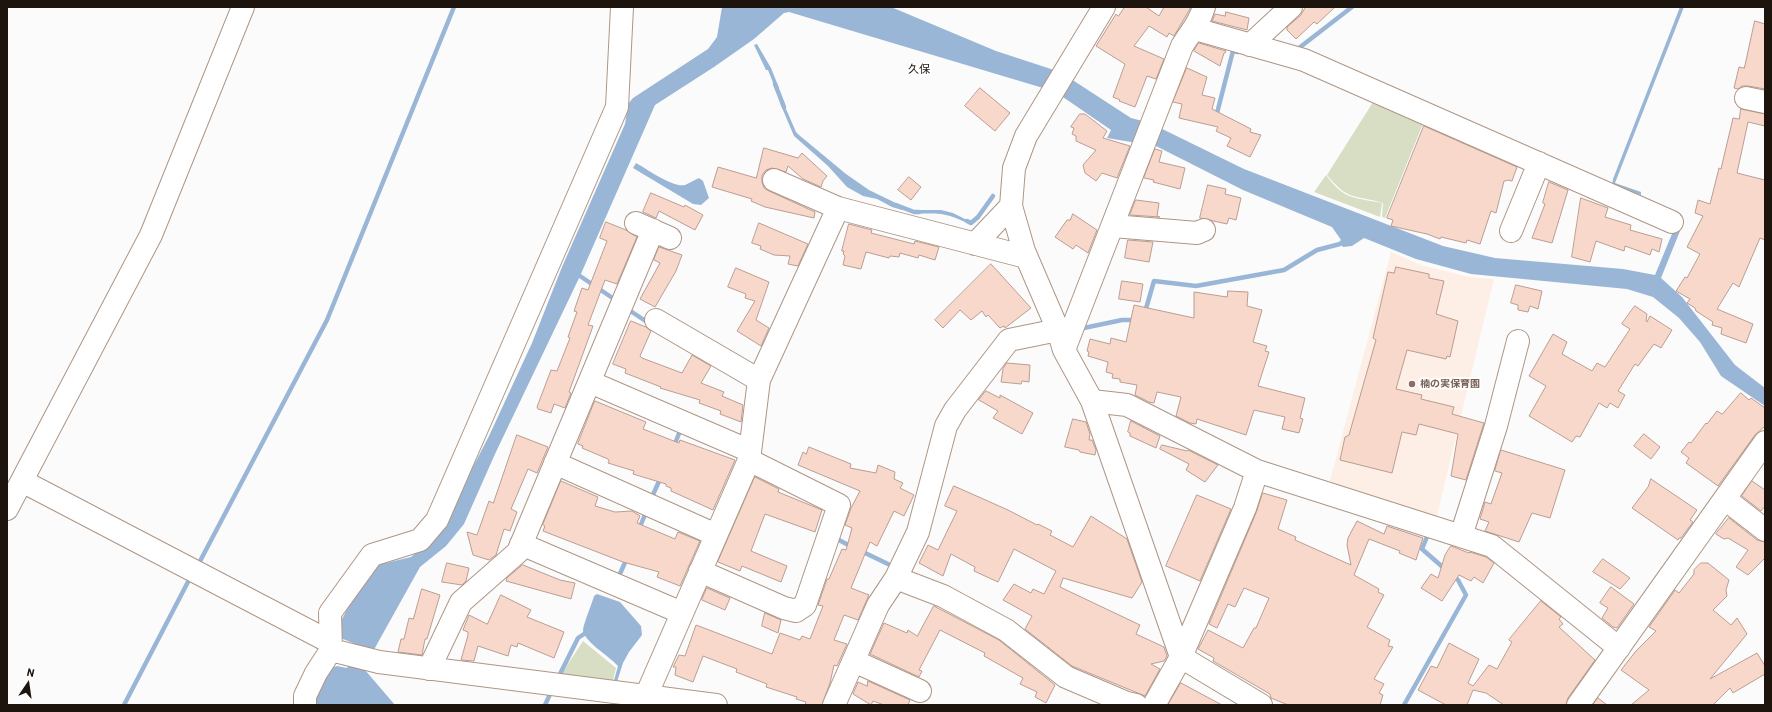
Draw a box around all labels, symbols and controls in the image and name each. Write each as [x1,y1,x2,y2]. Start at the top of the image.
district label: 久保 [908,62,930,76]
place label: 楠の実保育園 [1420,378,1480,390]
marker: 楠の実保育園 [1407,379,1417,389]
north arrow [8,664,48,704]
text: N [26,665,36,679]

